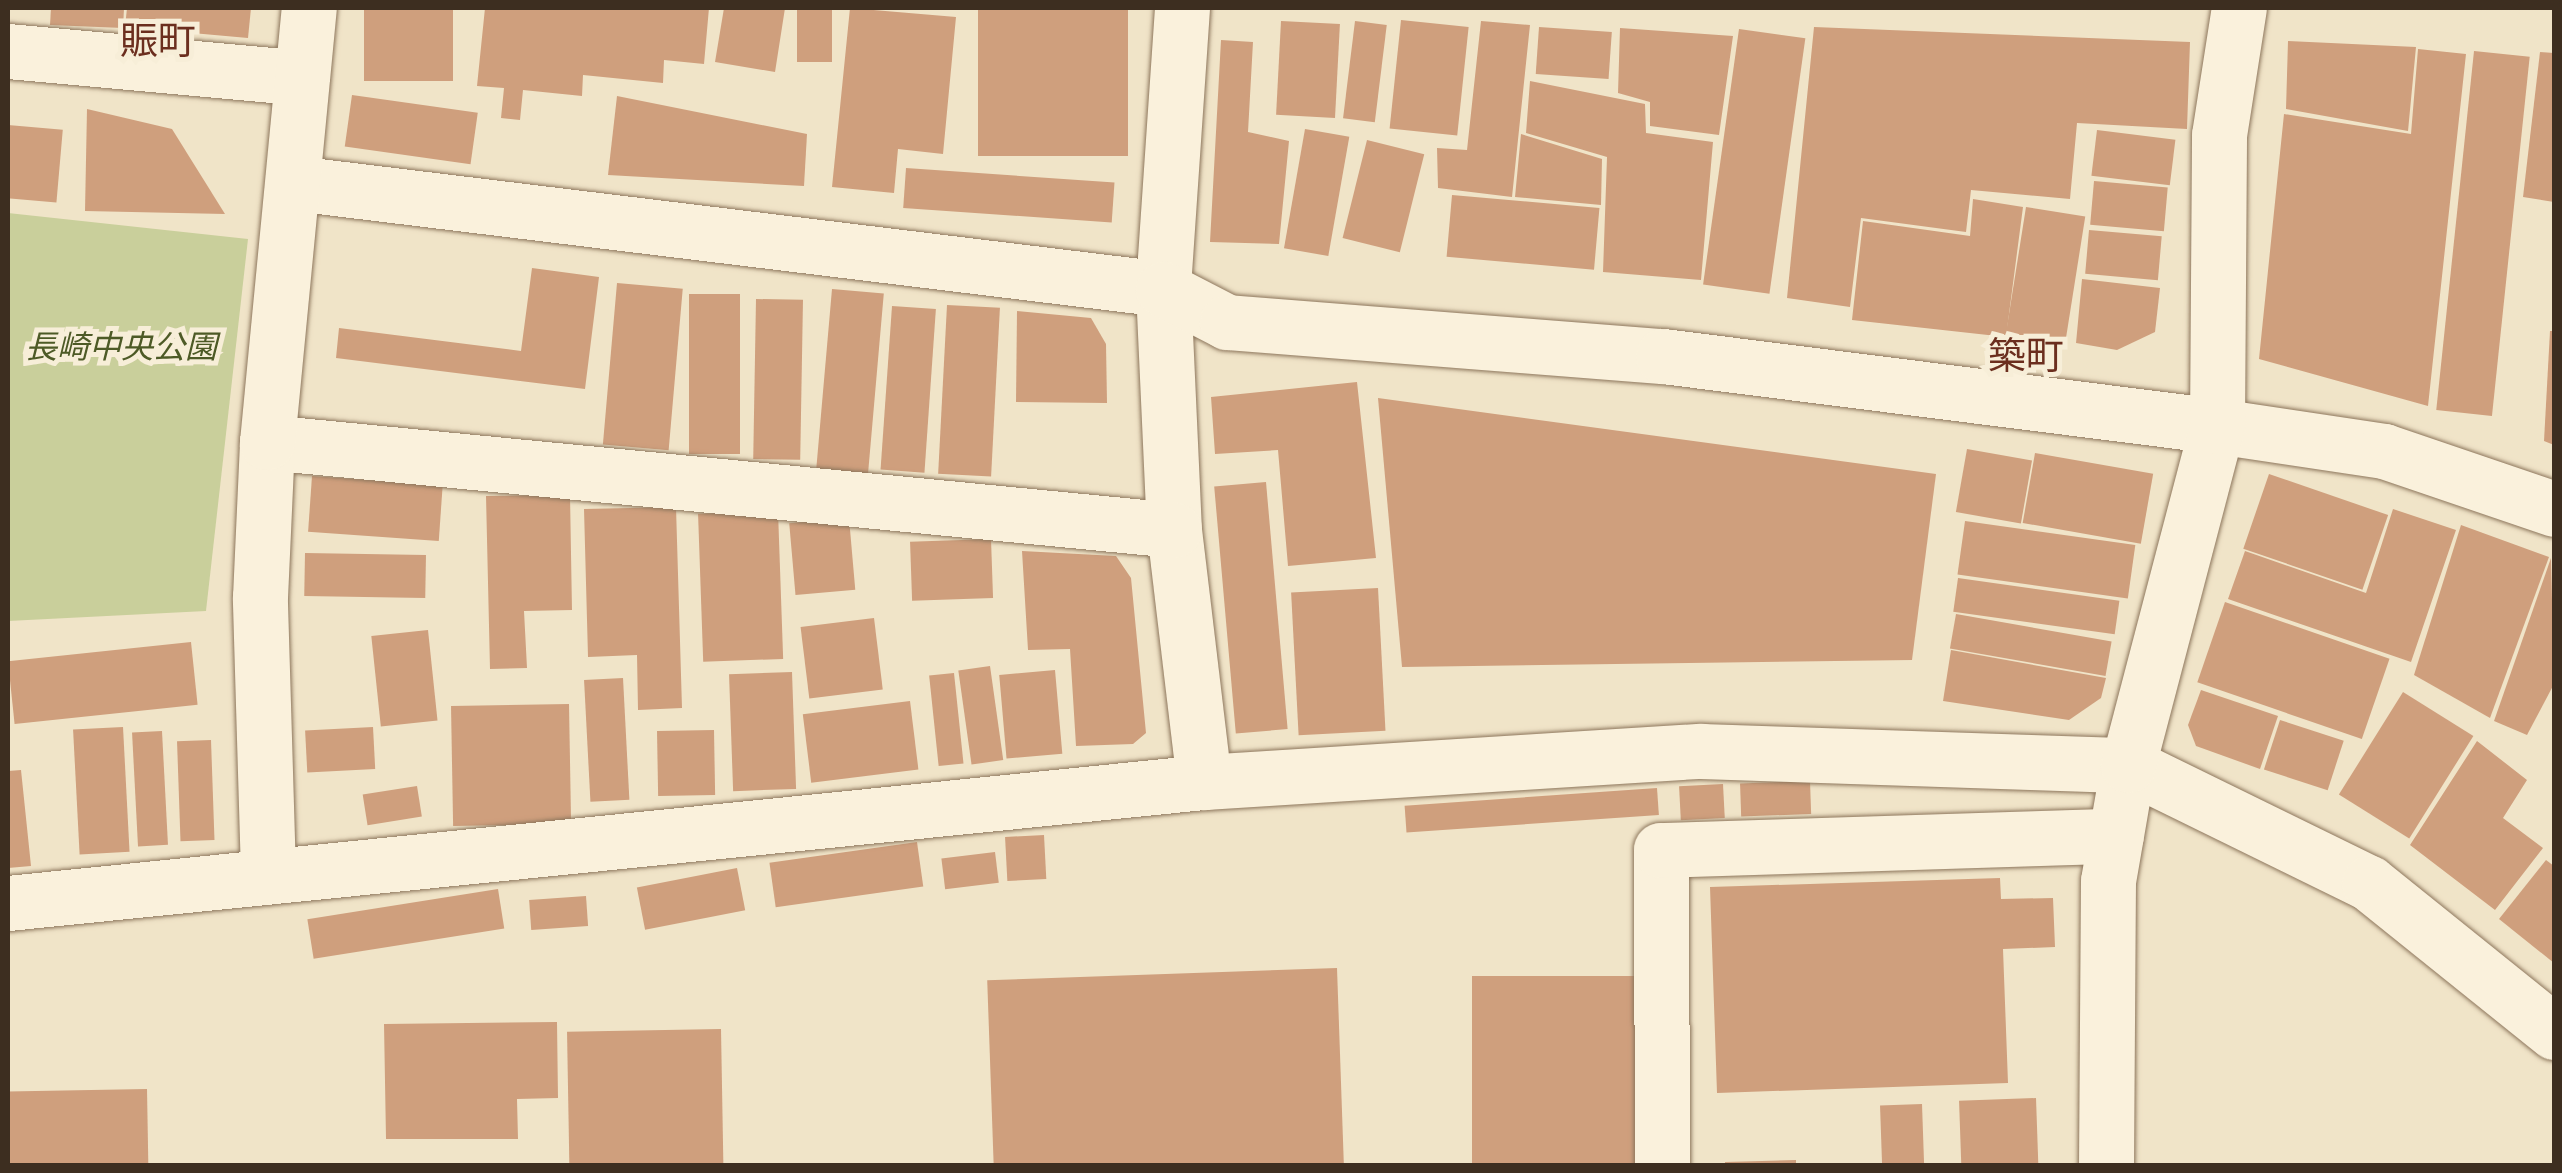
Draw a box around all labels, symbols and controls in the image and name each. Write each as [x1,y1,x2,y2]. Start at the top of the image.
district label: 賑町 [120,19,196,65]
park label: 長崎中央公園 [25,328,217,366]
district label: 築町 [1988,334,2064,380]

